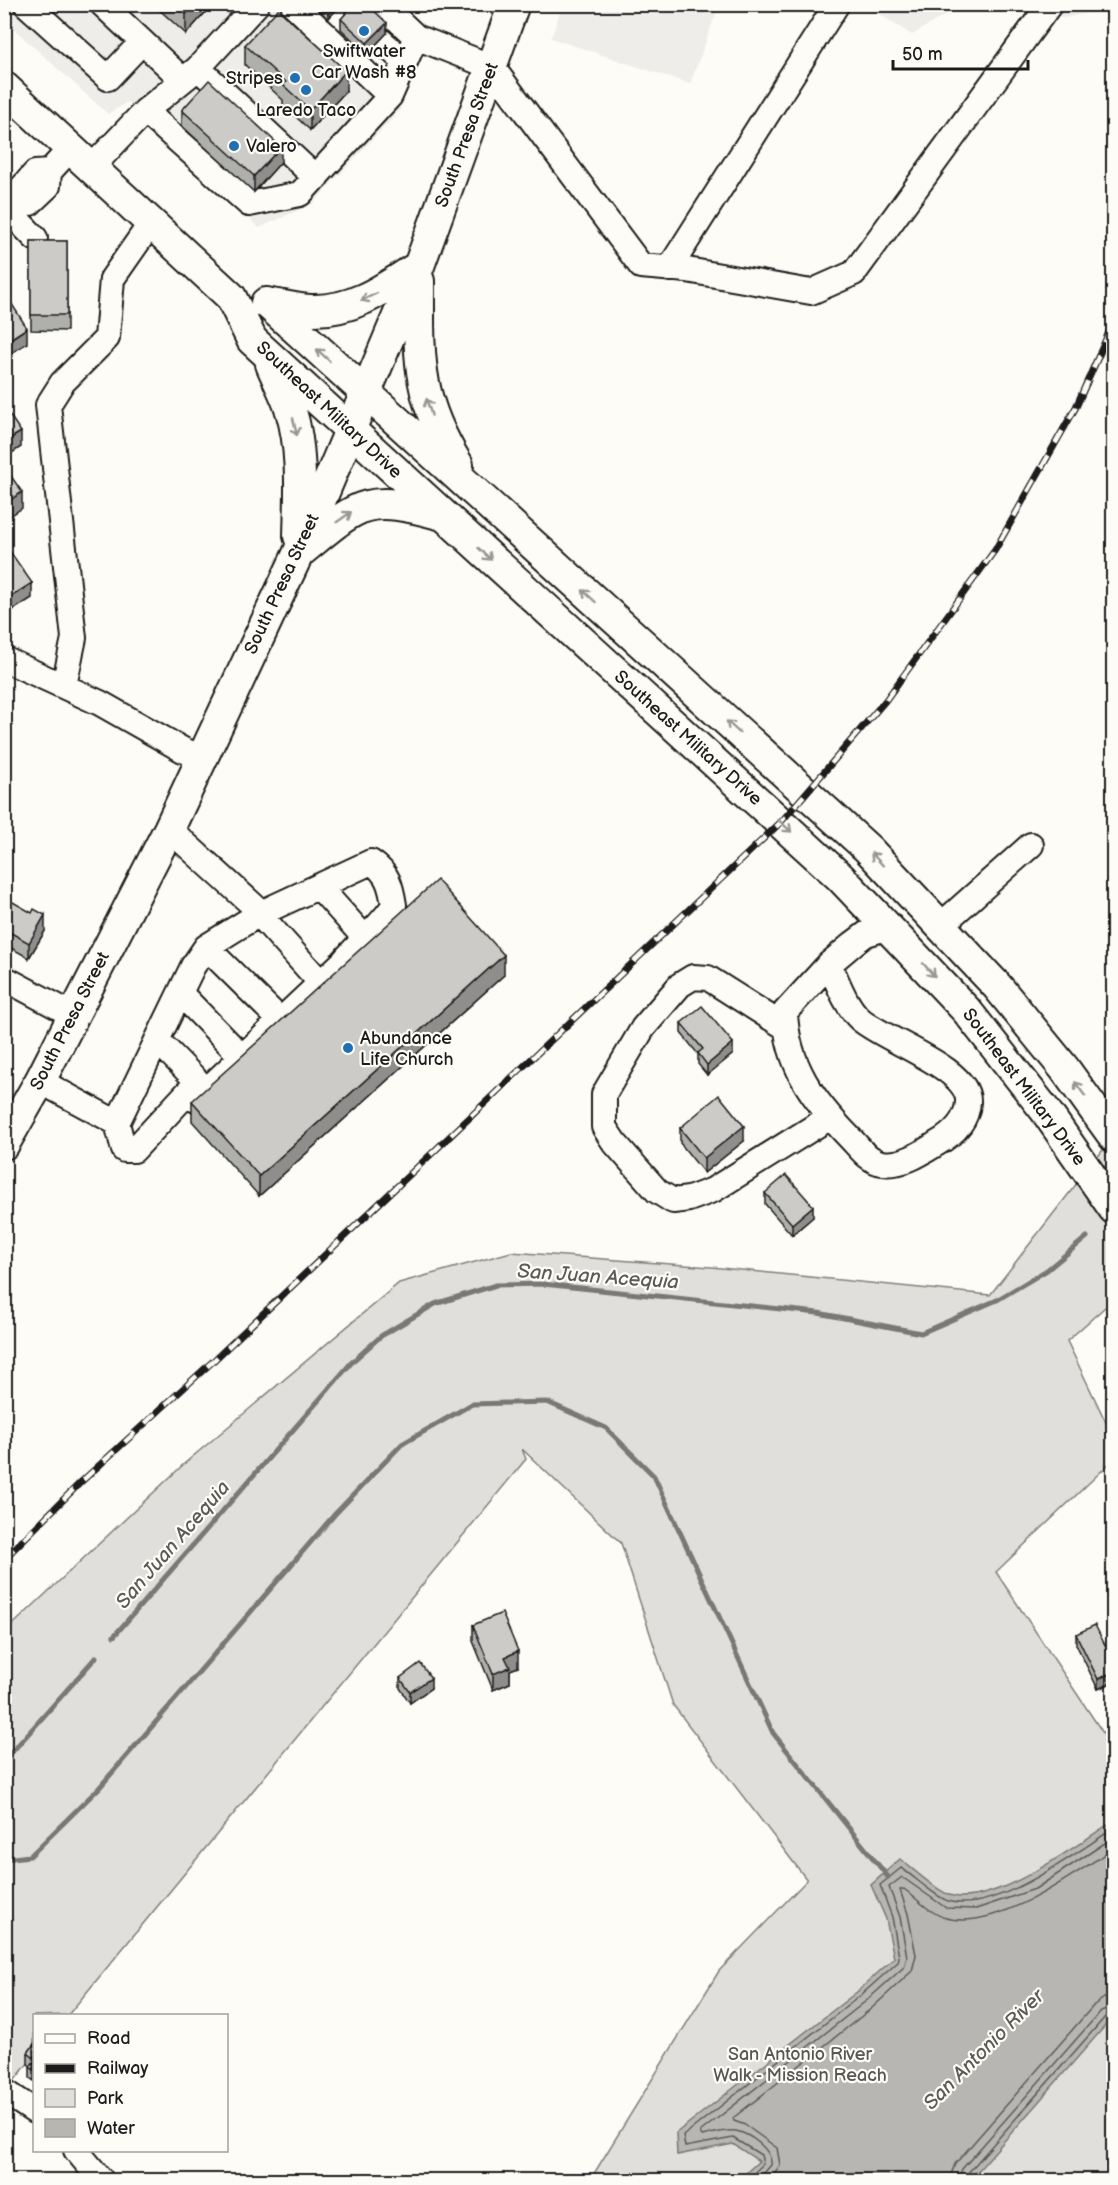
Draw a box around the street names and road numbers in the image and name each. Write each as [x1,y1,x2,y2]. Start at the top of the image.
street label: South Presa Street [431,59,503,210]
street label: Southeast Military Drive [252,337,406,483]
street label: South Presa Street [240,510,324,658]
street label: Southeast Military Drive [610,666,766,810]
street label: South Presa Street [26,948,114,1094]
street label: Southeast Military Drive [958,1004,1090,1170]

